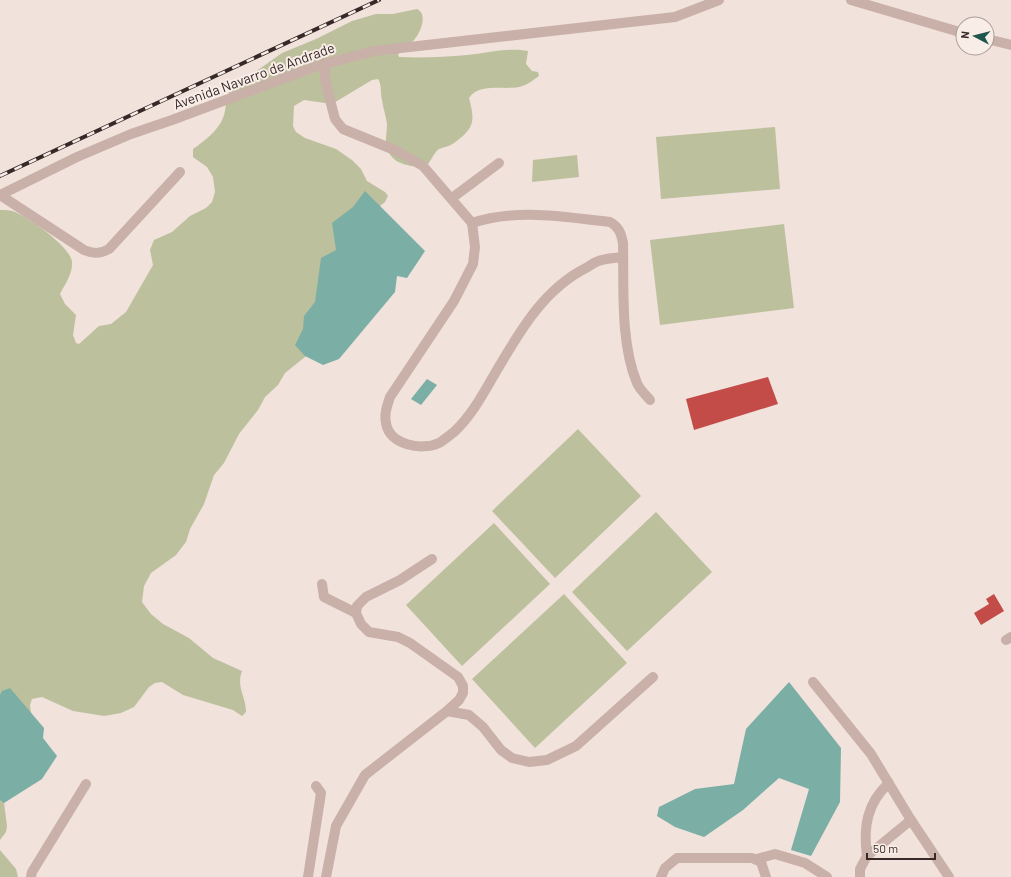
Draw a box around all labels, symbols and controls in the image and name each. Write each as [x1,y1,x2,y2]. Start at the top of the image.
north arrow [955,16,995,56]
text: N [958,30,971,39]
street label: Avenida Navarro de Andrade [171,38,337,113]
scale bar [867,835,935,861]
text: 50 m [873,841,898,855]

